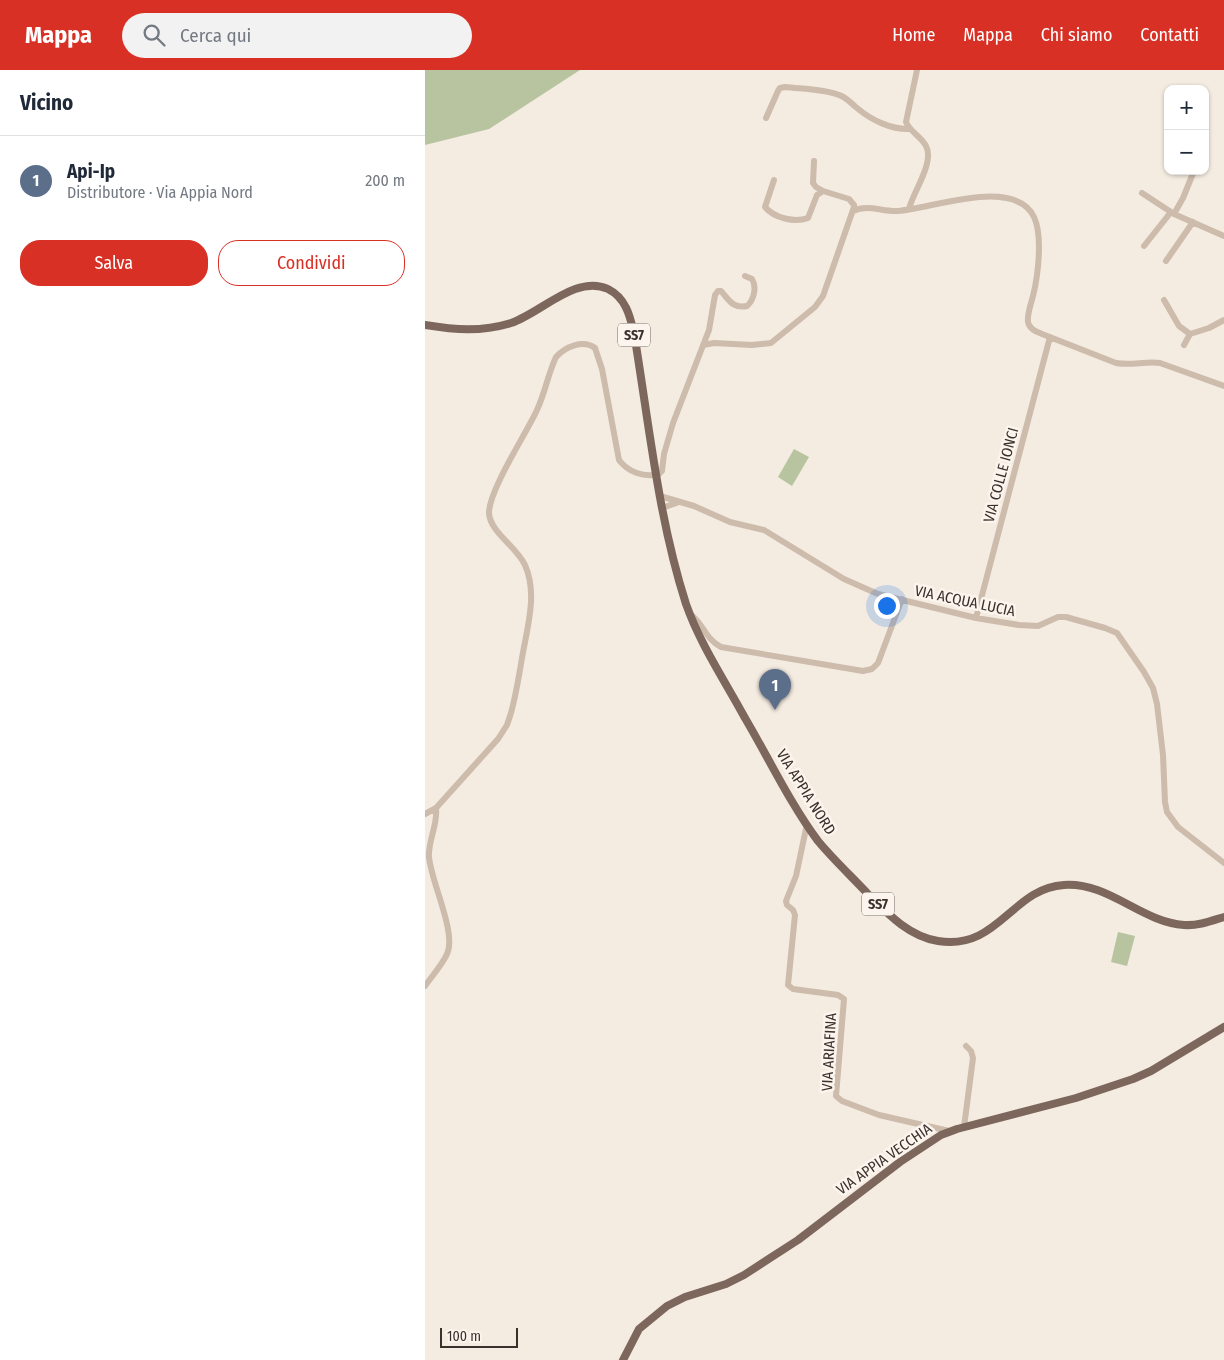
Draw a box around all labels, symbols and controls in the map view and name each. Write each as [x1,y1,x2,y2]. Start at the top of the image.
search box [122,13,472,58]
text: Mappa [25,21,92,49]
icon: search [140,21,168,49]
text: Cerca qui [180,24,251,47]
text: Home [892,24,935,46]
text: Mappa [963,24,1013,46]
text: Chi siamo [1041,24,1112,46]
text: Contatti [1140,24,1199,46]
map controls [1164,85,1209,175]
button: + [1164,85,1209,130]
text: Vicino [20,90,73,116]
button: − [1164,130,1209,175]
text: Api-Ip [67,160,115,183]
text: 1 [33,171,39,190]
text: 200 m [365,171,405,190]
text: Distributore · Via Appia Nord [67,183,253,202]
button: Salva [20,240,208,286]
button: Condividi [218,240,405,286]
road number: SS7 [618,324,650,346]
street label: VIA COLLE IONCI [980,426,1022,524]
street label: VIA ACQUA LUCIA [913,582,1017,620]
your location [874,593,900,619]
pin: 1 [759,669,791,710]
street label: VIA APPIA NORD [773,746,839,838]
road number: SS7 [862,892,894,916]
street label: VIA ARIAFINA [818,1012,840,1092]
street label: VIA APPIA VECCHIA [833,1119,935,1199]
scale bar [440,1325,517,1348]
text: 100 m [447,1328,481,1345]

